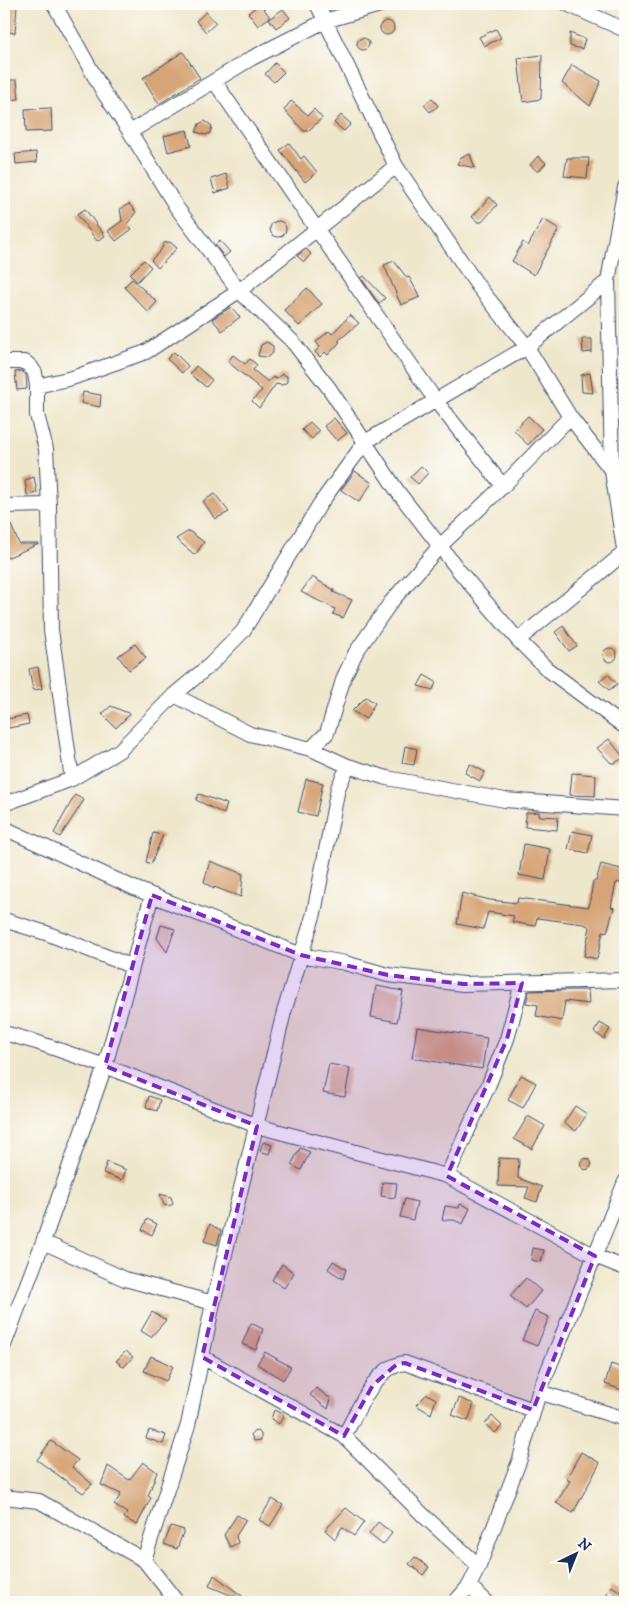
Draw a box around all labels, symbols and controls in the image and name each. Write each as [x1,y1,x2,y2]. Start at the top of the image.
north arrow [552,1528,602,1578]
text: N [574,1535,595,1556]

